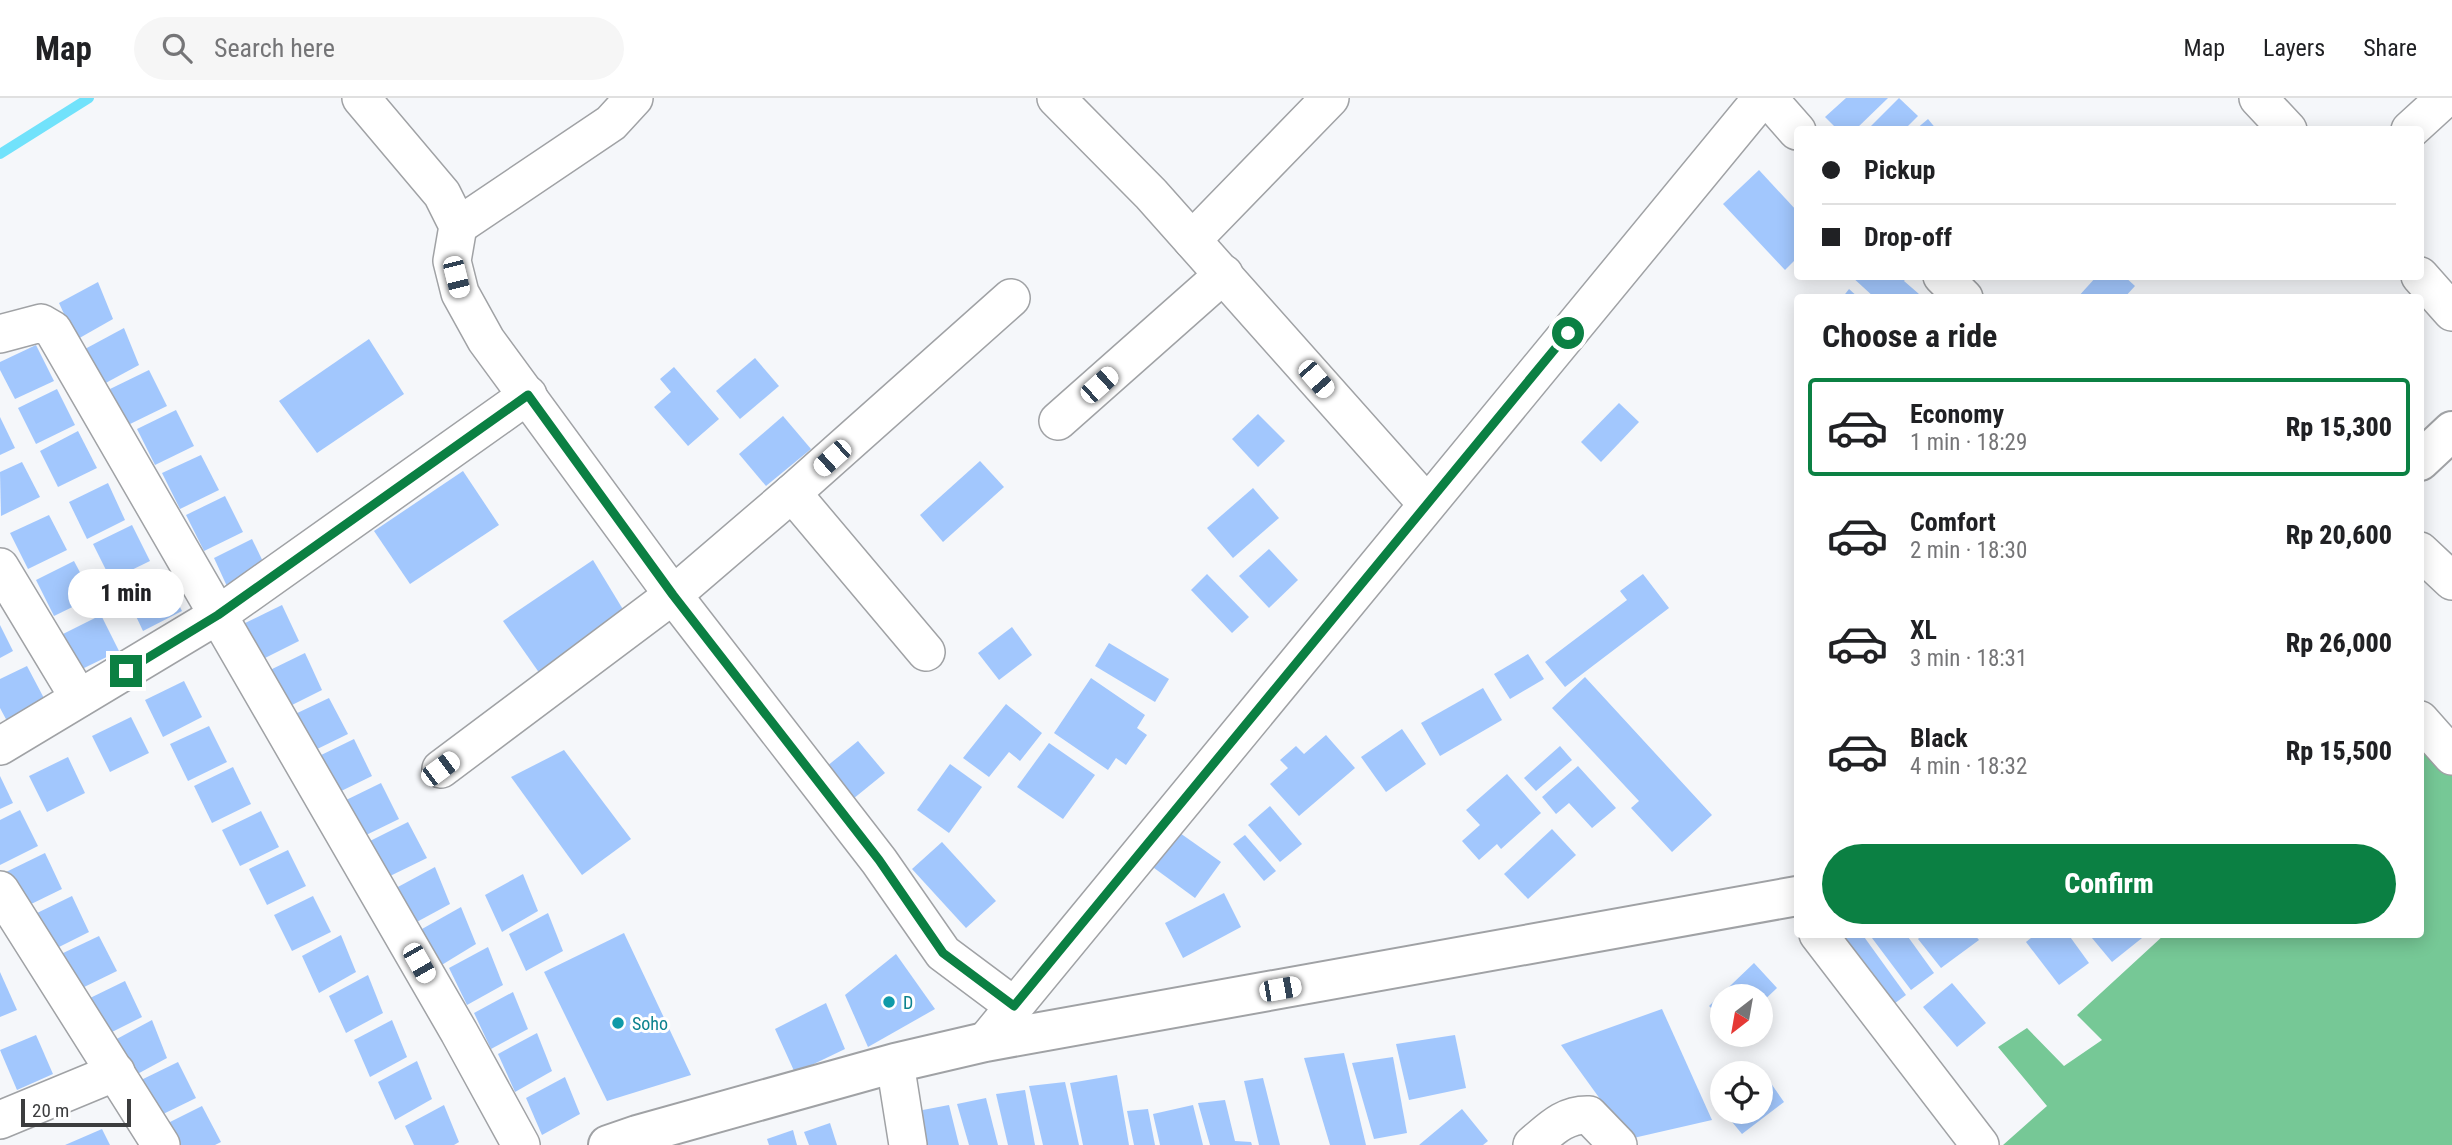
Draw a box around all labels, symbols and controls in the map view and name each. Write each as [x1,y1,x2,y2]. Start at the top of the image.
search box [134,17,624,80]
text: Map [35,29,92,68]
icon: search [158,29,196,67]
text: Search here [214,33,335,63]
text: Map [2184,34,2225,62]
text: Layers [2263,34,2325,62]
text: Share [2363,34,2417,62]
text: Pickup [1864,155,1935,185]
text: Drop-off [1864,222,1952,252]
car [441,254,472,300]
route start [1552,317,1584,349]
text: Choose a ride [1822,317,1997,355]
car [1295,356,1338,402]
car [1077,363,1122,407]
icon: car [1826,396,1889,459]
text: Economy [1910,399,2004,429]
text: Rp 15,300 [2286,412,2392,442]
text: 1 min · 18:29 [1910,429,2027,456]
car [810,436,855,480]
icon: car [1826,504,1889,567]
text: Comfort [1910,507,1996,537]
text: Rp 20,600 [2286,520,2392,550]
text: 2 min · 18:30 [1910,537,2027,564]
callout: 1 min [68,570,184,618]
text: 1 min [100,580,152,607]
icon: car [1826,612,1889,675]
text: XL [1910,615,1937,645]
text: Rp 26,000 [2286,628,2392,658]
text: 3 min · 18:31 [1910,645,2027,672]
route end [110,655,142,687]
icon: car [1826,720,1889,783]
text: Black [1910,723,1968,753]
text: Rp 15,500 [2286,736,2392,766]
car [417,748,464,790]
text: 4 min · 18:32 [1910,753,2027,780]
button: Confirm [1822,844,2396,924]
car [400,940,439,986]
car [1258,975,1303,1003]
north arrow [1710,984,1773,1046]
map controls [1710,984,1773,1124]
place label: D [903,992,913,1013]
marker: D [881,994,897,1010]
place label: Soho [632,1013,668,1034]
marker: Soho [610,1015,626,1031]
button: locate [1710,1061,1773,1124]
scale bar [21,1096,131,1128]
text: 20 m [32,1099,69,1122]

